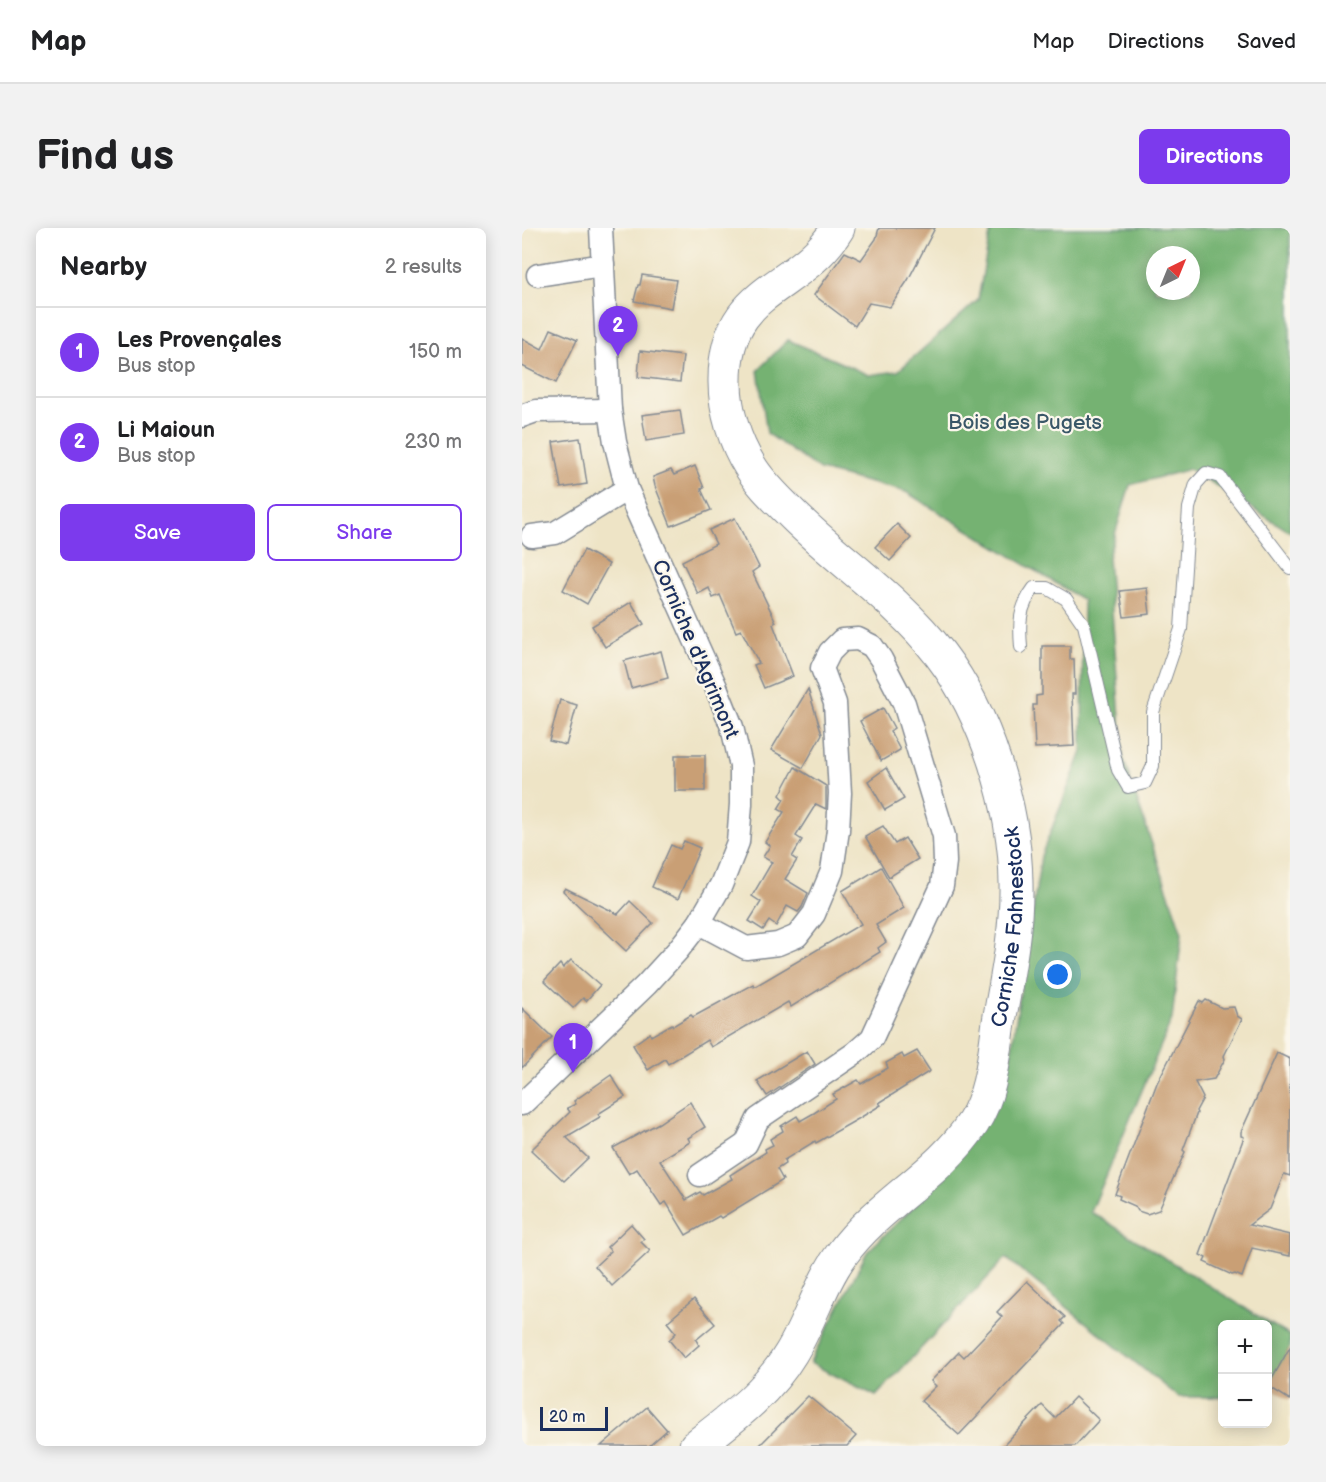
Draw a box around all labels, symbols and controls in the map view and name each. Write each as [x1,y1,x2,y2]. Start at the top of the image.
text: Map [30,25,86,58]
text: Map [1032,29,1075,54]
text: Directions [1108,29,1204,54]
text: Saved [1237,29,1296,54]
button: Directions [1139,129,1290,184]
text: Find us [36,131,174,182]
north arrow [1146,246,1200,300]
text: Nearby [60,252,147,283]
text: 2 results [385,255,462,279]
pin: 2 [598,306,638,356]
text: Les Provençales [117,327,282,354]
text: 1 [75,340,84,364]
text: 150 m [409,340,462,364]
text: Bus stop [117,354,196,378]
park label: Bois des Pugets [948,410,1102,435]
text: Li Maioun [117,417,215,444]
text: 2 [74,430,85,454]
text: 230 m [405,430,462,454]
text: Bus stop [117,444,196,468]
button: Save [60,504,255,561]
button: Share [267,504,462,561]
street label: Corniche d'Agrimont [646,556,745,743]
street label: Corniche Fahnestock [986,825,1029,1029]
your location [1043,960,1072,989]
pin: 1 [554,1024,592,1073]
map controls [1218,1320,1272,1428]
button: + [1218,1320,1272,1374]
button: − [1218,1374,1272,1428]
scale bar [540,1404,608,1432]
text: 20 m [549,1408,585,1427]

